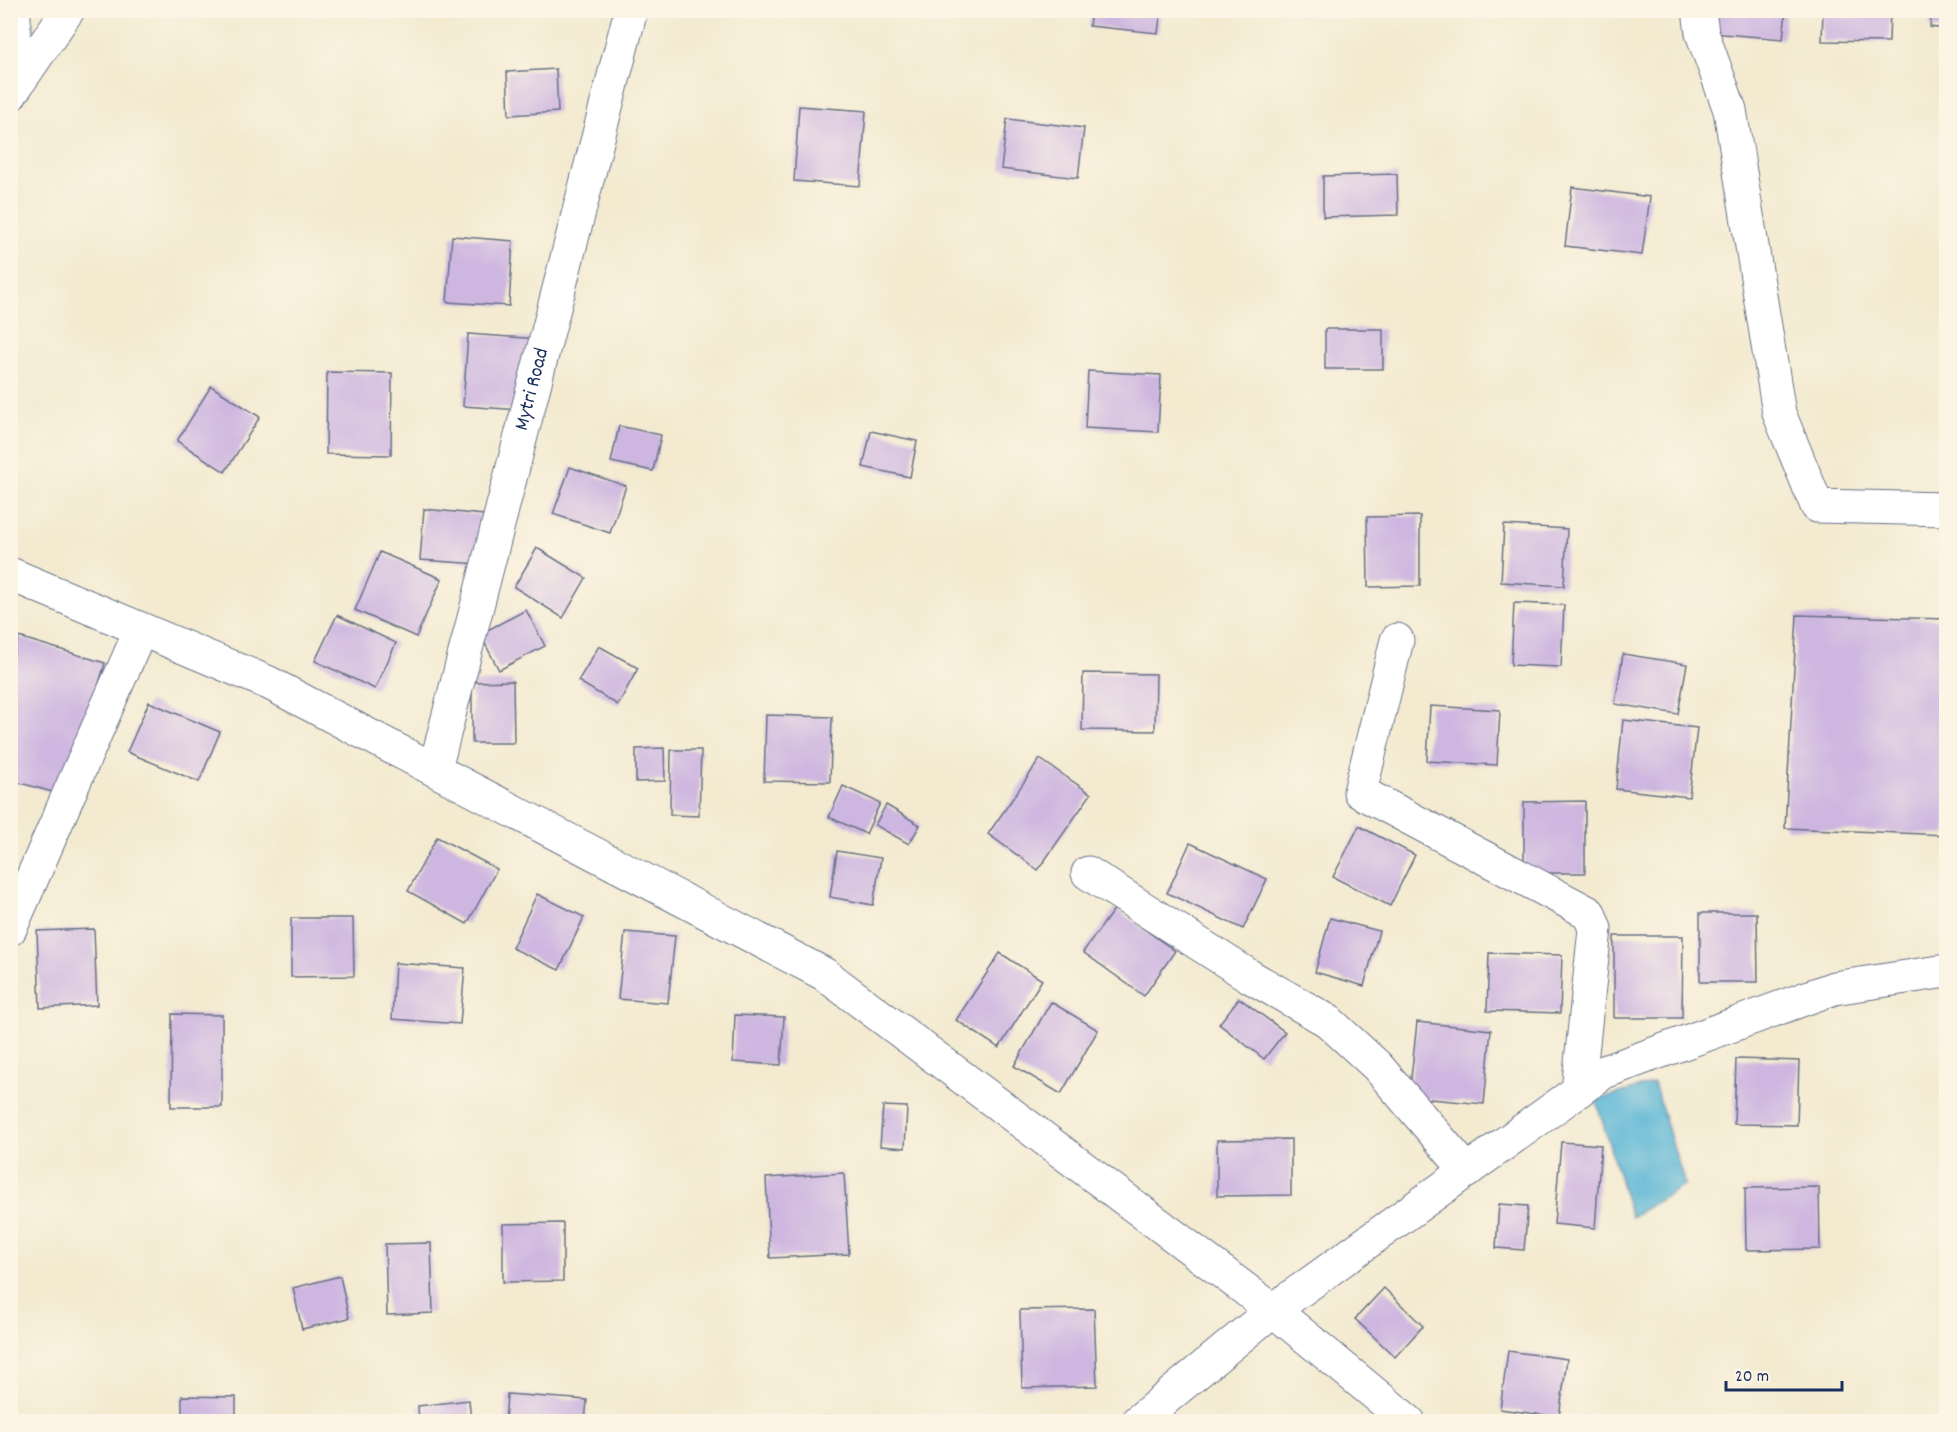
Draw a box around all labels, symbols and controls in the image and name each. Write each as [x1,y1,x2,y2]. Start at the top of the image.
street label: Mytri Road [508,345,558,434]
scale bar [1726,1354,1842,1392]
text: 20 m [1735,1365,1769,1390]

